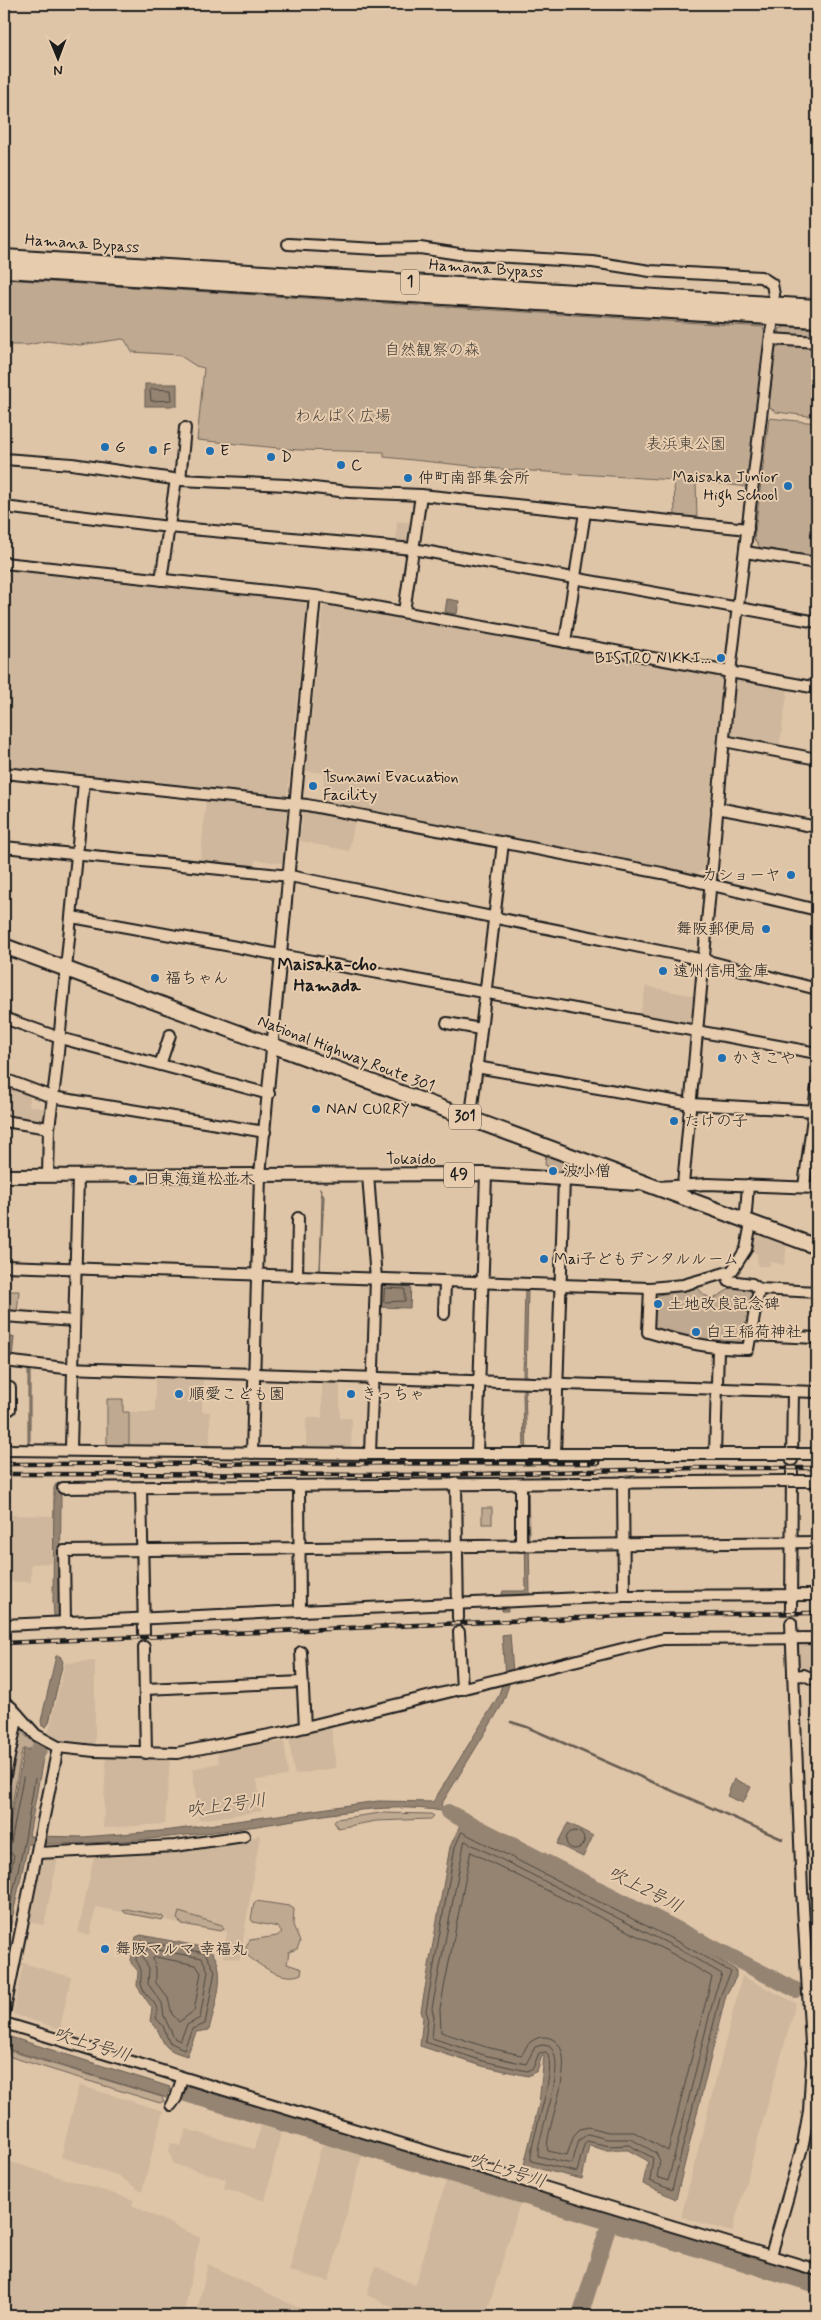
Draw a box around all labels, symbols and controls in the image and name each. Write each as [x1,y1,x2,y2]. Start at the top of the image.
north arrow [32,32,82,82]
text: N [53,61,63,79]
street label: Hamana Bypass [24,230,140,258]
street label: Hamana Bypass [428,255,544,283]
road number: 1 [401,270,419,294]
park label: 自然観察の森 [384,340,480,361]
park label: わんぱく広場 [295,406,391,427]
park label: 表浜東公園 [646,434,726,455]
place label: G [115,437,126,458]
place label: F [163,440,172,461]
marker: G [99,441,111,453]
place label: E [220,441,229,462]
marker: F [147,444,159,456]
marker: E [204,445,216,457]
place label: D [281,447,292,468]
marker: D [265,451,277,463]
place label: C [351,455,362,476]
marker: C [335,459,347,471]
place label: Maisaka Junior High School [673,467,779,507]
place label: 仲町南部集会所 [418,468,530,489]
marker: 仲町南部集会所 [402,472,414,484]
marker: Maisaka Junior High School [782,480,794,492]
place label: BISTRO NIKKI... [595,648,711,669]
marker: BISTRO NIKKI... [715,652,727,664]
place label: Tsunami Evacuation Facility [323,767,459,806]
marker: Tsunami Evacuation Facility [307,780,319,792]
place label: カショーヤ [702,865,781,886]
marker: カショーヤ [785,869,797,881]
place label: 舞阪郵便局 [676,919,756,940]
marker: 舞阪郵便局 [760,923,772,935]
district label: Maisaka-cho Hamada [277,953,377,998]
place label: 遠州信用金庫 [673,961,769,982]
marker: 遠州信用金庫 [657,965,669,977]
place label: 福ちゃん [165,968,229,989]
marker: 福ちゃん [149,972,161,984]
street label: National Highway Route 301 [255,1011,437,1097]
place label: かきこや [732,1048,796,1069]
marker: かきこや [716,1052,728,1064]
place label: NAN CURRY [326,1099,410,1120]
marker: NAN CURRY [310,1103,322,1115]
road number: 301 [449,1104,481,1130]
place label: たけの子 [684,1111,748,1132]
marker: たけの子 [668,1115,680,1127]
street label: Tokaido [386,1149,436,1170]
place label: 波小僧 [563,1161,611,1182]
road number: 49 [444,1162,474,1188]
marker: 波小僧 [547,1165,559,1177]
place label: 旧東海道松並木 [143,1169,255,1190]
marker: 旧東海道松並木 [127,1173,139,1185]
place label: Mai子どもデンタルルーム [554,1249,739,1270]
marker: Mai子どもデンタルルーム [538,1253,550,1265]
place label: 土地改良記念碑 [668,1294,780,1315]
marker: 土地改良記念碑 [652,1298,664,1310]
place label: 白王稲荷神社 [706,1322,802,1343]
marker: 白王稲荷神社 [690,1326,702,1338]
place label: 順愛こども園 [189,1384,285,1405]
place label: きっちゃ [361,1384,425,1405]
marker: 順愛こども園 [173,1388,185,1400]
marker: きっちゃ [345,1388,357,1400]
water label: 吹上2号川 [184,1788,268,1824]
water label: 吹上2号川 [604,1861,686,1919]
place label: 舞阪マルマ 幸福丸 [115,1939,247,1960]
marker: 舞阪マルマ 幸福丸 [99,1943,111,1955]
water label: 吹上3号川 [50,2022,134,2068]
water label: 吹上3号川 [465,2148,549,2194]

